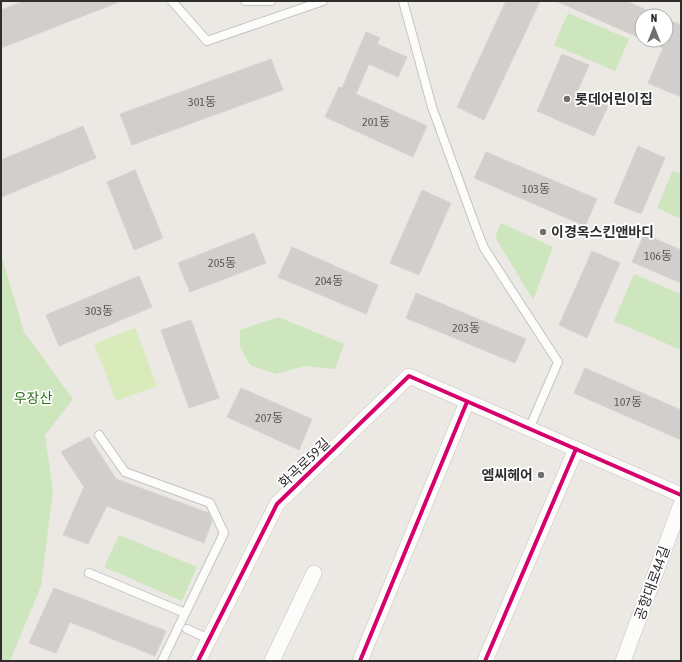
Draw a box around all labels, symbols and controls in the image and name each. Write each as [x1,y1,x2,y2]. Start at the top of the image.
north arrow [634,8,674,48]
text: N [651,12,657,24]
place label: 롯데어린이집 [575,91,652,107]
marker: 롯데어린이집 [562,94,572,104]
house number: 301동 [188,95,216,109]
house number: 201동 [362,115,390,129]
house number: 103동 [522,182,550,196]
place label: 이경옥스킨앤바디 [551,224,654,240]
marker: 이경옥스킨앤바디 [538,227,548,237]
house number: 106동 [644,249,672,263]
house number: 205동 [208,256,236,270]
house number: 204동 [315,274,343,288]
house number: 303동 [85,304,113,318]
house number: 203동 [452,321,480,335]
park label: 우장산 [14,390,52,406]
house number: 107동 [614,395,642,409]
house number: 207동 [255,411,283,425]
street label: 화곡로59길 [275,435,333,491]
place label: 엠씨헤어 [481,467,533,483]
marker: 엠씨헤어 [536,470,546,480]
street label: 공항대로44길 [631,544,673,622]

